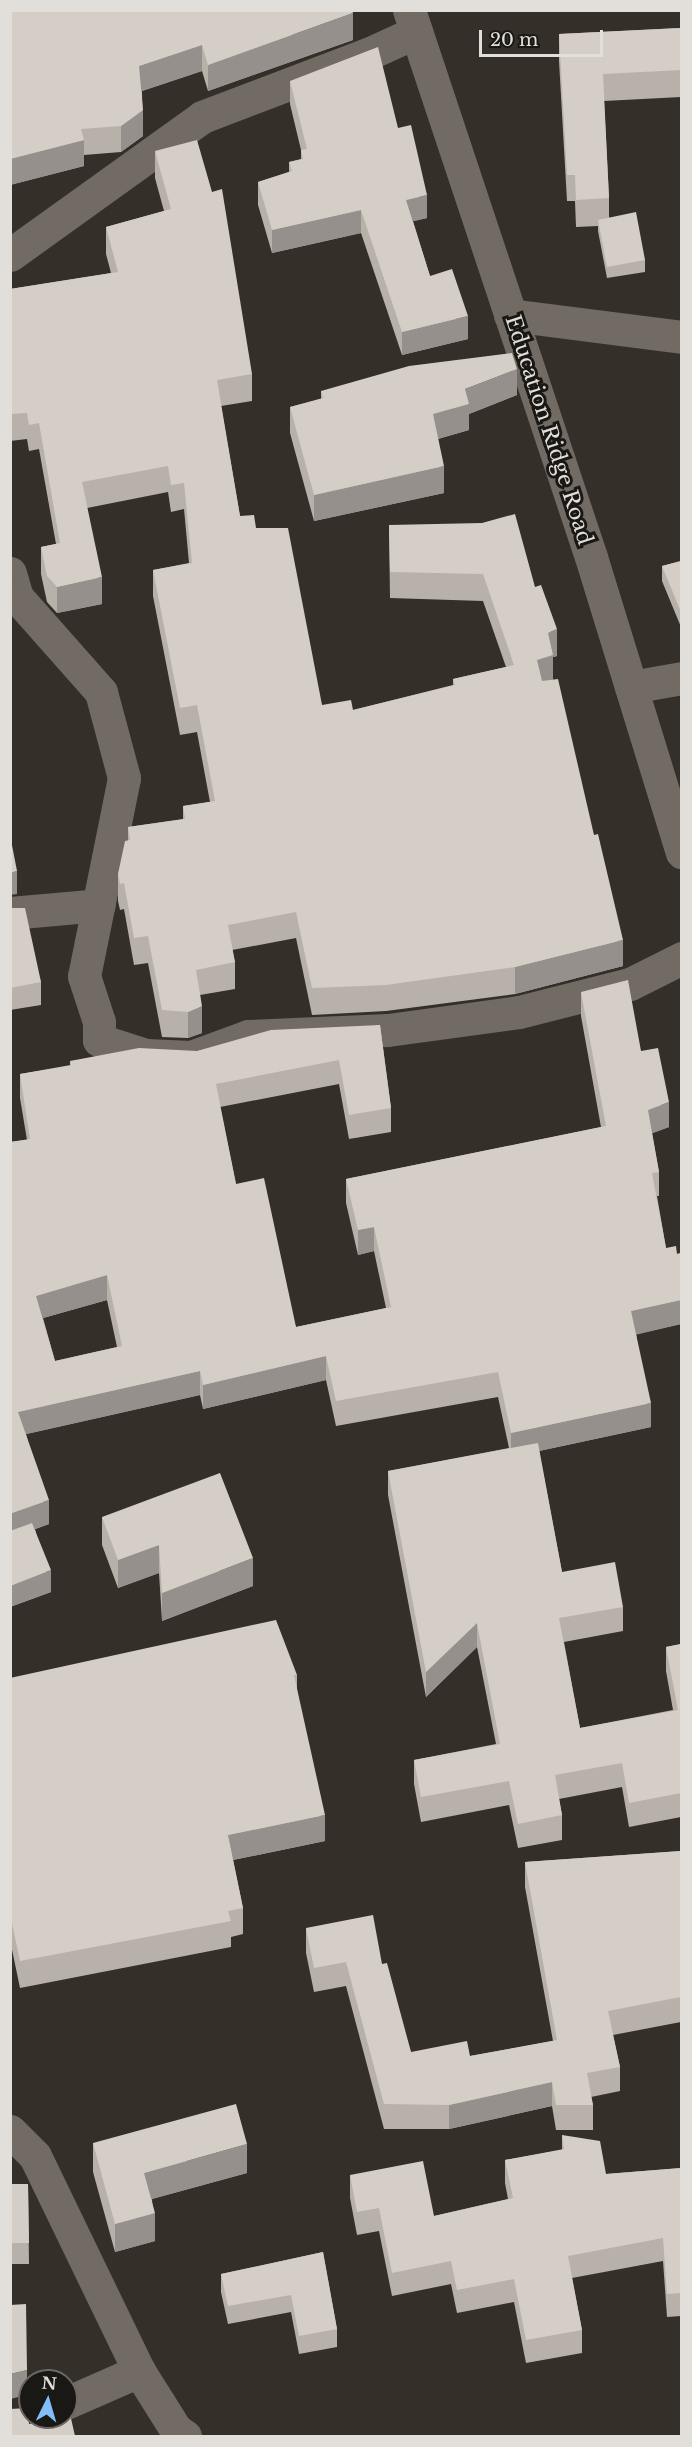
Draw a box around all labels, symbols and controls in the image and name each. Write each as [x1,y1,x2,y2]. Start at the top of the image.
scale bar [482,18,606,56]
text: 20 m [490,29,538,51]
street label: Education Ridge Road [500,312,598,548]
north arrow [18,2369,78,2429]
text: N [41,2372,58,2394]

